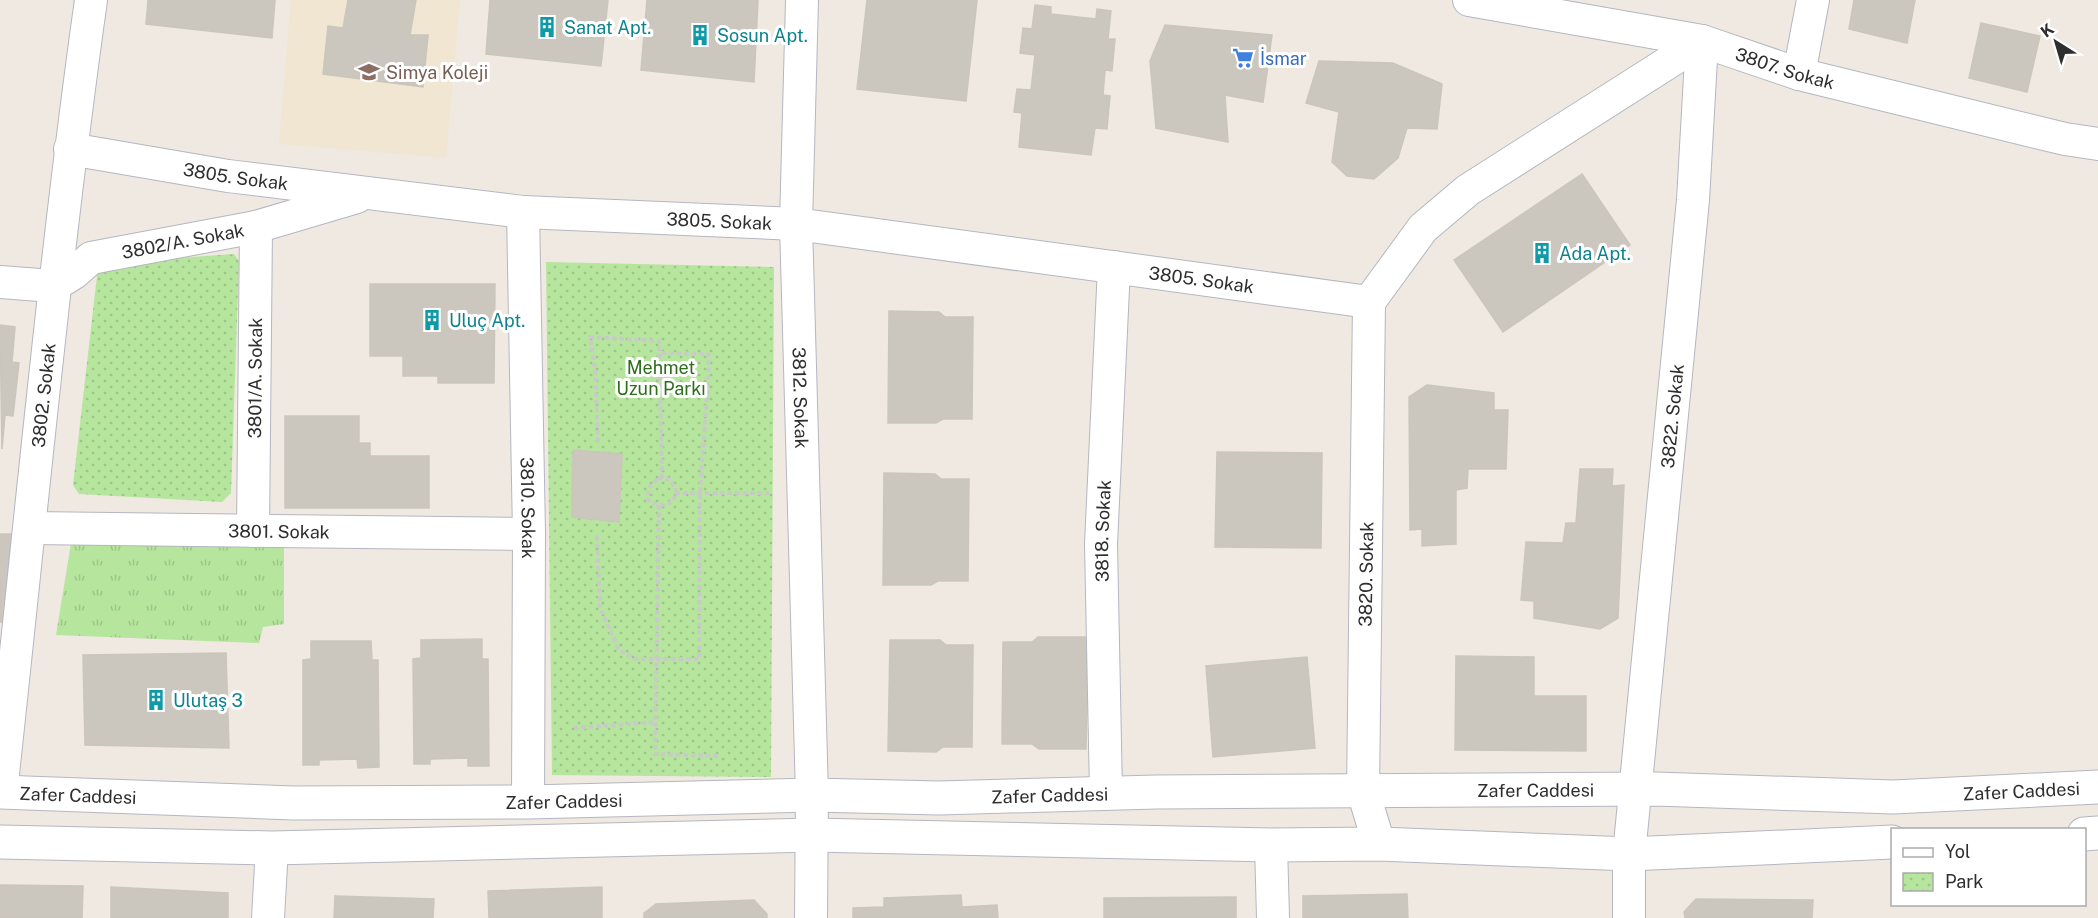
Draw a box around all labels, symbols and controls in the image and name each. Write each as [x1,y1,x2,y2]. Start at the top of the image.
north arrow [2026,12,2086,72]
building icon: Sanat Apt. [535,15,559,39]
place label: Sanat Apt. [564,17,651,38]
text: K [2037,19,2058,41]
building icon: Sosun Apt. [688,23,712,47]
place label: Sosun Apt. [717,25,808,46]
street label: 3807. Sokak [1733,43,1837,93]
supermarket icon: İsmar [1231,46,1255,70]
place label: İsmar [1260,47,1307,69]
school or university icon: Simya Koleji [357,60,381,84]
place label: Simya Koleji [386,62,488,83]
street label: 3805. Sokak [182,158,289,194]
street label: 3805. Sokak [666,208,773,233]
street label: 3802/A. Sokak [120,219,246,263]
building icon: Ada Apt. [1530,241,1554,265]
place label: Ada Apt. [1559,243,1631,264]
street label: 3805. Sokak [1148,262,1255,297]
building icon: Uluç Apt. [420,308,444,332]
place label: Uluç Apt. [449,310,525,331]
street label: 3801/A. Sokak [243,318,266,439]
street label: 3802. Sokak [27,342,59,449]
street label: 3812. Sokak [789,347,813,449]
park label: Mehmet Uzun Parkı [616,357,706,399]
street label: 3822. Sokak [1656,363,1687,469]
street label: 3810. Sokak [517,457,540,559]
street label: 3818. Sokak [1090,479,1114,582]
street label: 3801. Sokak [228,520,330,542]
street label: 3820. Sokak [1355,521,1377,627]
building icon: Ulutaş 3 [144,688,168,712]
place label: Ulutaş 3 [173,690,243,711]
street label: Zafer Caddesi [1962,777,2080,804]
street label: Zafer Caddesi [1477,779,1594,801]
street label: Zafer Caddesi [19,782,137,808]
street label: Zafer Caddesi [991,783,1109,807]
street label: Zafer Caddesi [505,789,623,813]
legend [1891,828,2086,906]
text: Yol [1945,841,1970,862]
text: Park [1945,871,1983,892]

